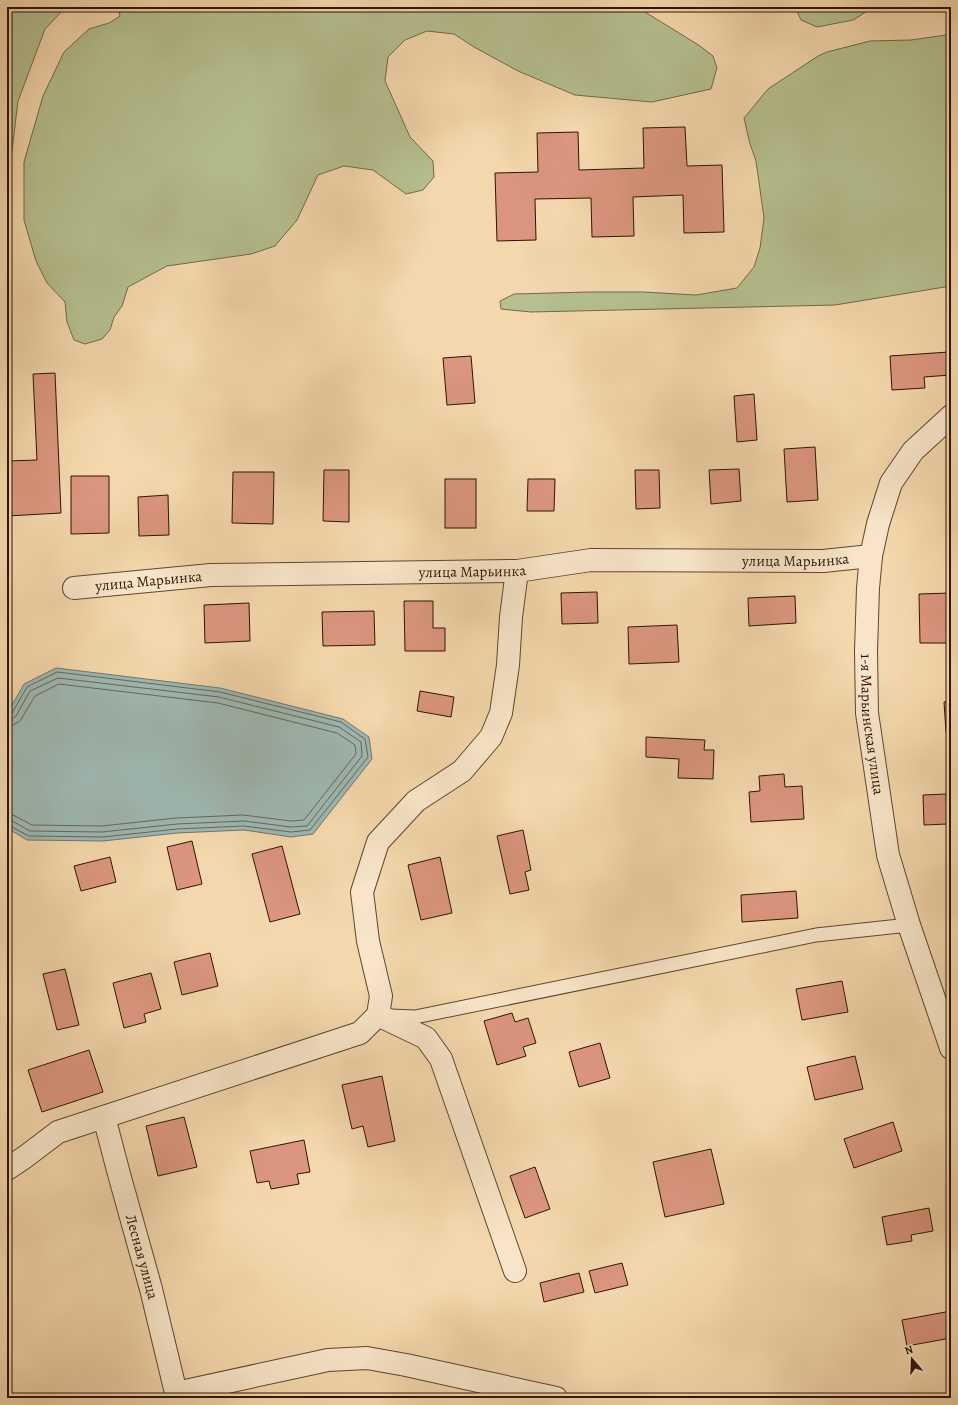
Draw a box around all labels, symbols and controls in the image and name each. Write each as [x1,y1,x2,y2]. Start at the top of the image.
street label: улица Марьинка [741,548,850,571]
street label: улица Марьинка [418,560,527,582]
street label: улица Марьинка [93,566,203,596]
street label: 1-я Марьинская улица [856,654,889,796]
street label: Лесная улица [121,1212,163,1301]
north arrow [892,1339,932,1379]
text: N [903,1342,915,1358]

